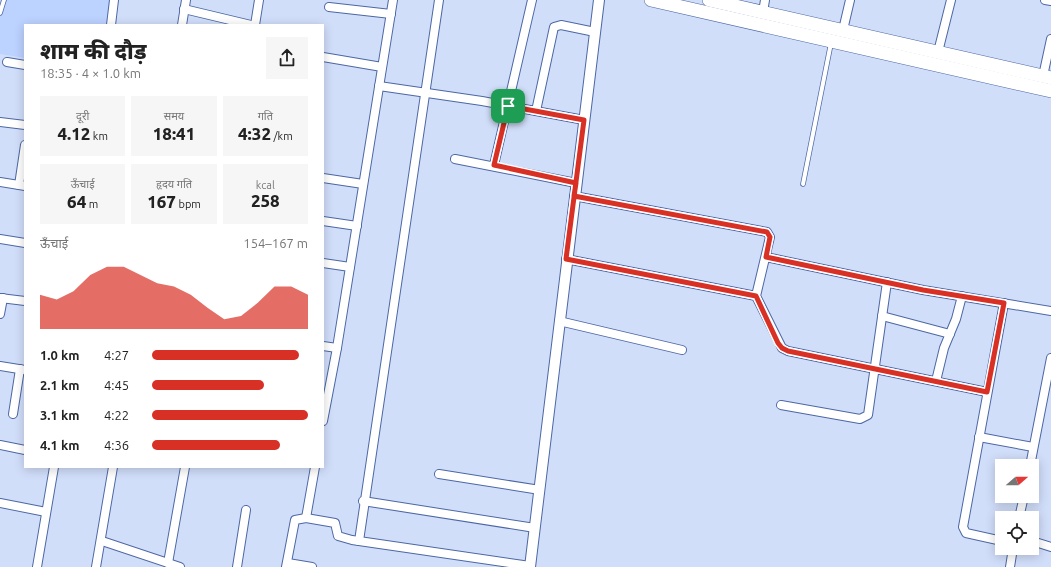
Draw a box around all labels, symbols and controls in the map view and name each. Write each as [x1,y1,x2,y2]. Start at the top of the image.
button: share [266,37,308,79]
text: शाम की दौड़ [40,38,147,63]
text: 18:35 · 4 × 1.0 km [40,66,141,80]
pin [491,89,525,123]
icon: arrive [497,95,519,117]
text: दूरी [76,110,89,122]
text: समय [164,110,184,122]
text: गति [258,110,273,122]
text: 4.12 [57,124,90,143]
text: 18:41 [153,124,195,143]
text: 4:32 [238,124,271,143]
text: km [90,130,108,142]
text: /km [271,130,293,142]
text: ऊँचाई [71,178,95,190]
text: हृदय गति [156,178,192,190]
text: kcal [256,179,275,191]
text: 258 [251,191,280,210]
text: 64 [67,192,86,211]
text: 167 [147,192,176,211]
text: m [86,198,98,210]
text: bpm [176,198,201,210]
text: ऊँचाई [40,236,68,250]
text: 154–167 m [243,236,308,250]
text: 1.0 km [40,348,79,362]
text: 4:27 [104,348,129,362]
text: 2.1 km [40,378,79,392]
text: 4:45 [104,378,129,392]
text: 3.1 km [40,408,79,422]
text: 4:22 [104,408,129,422]
text: 4.1 km [40,438,79,452]
text: 4:36 [104,438,129,452]
north arrow [995,459,1039,503]
map controls [995,459,1039,555]
button: locate [995,511,1039,555]

